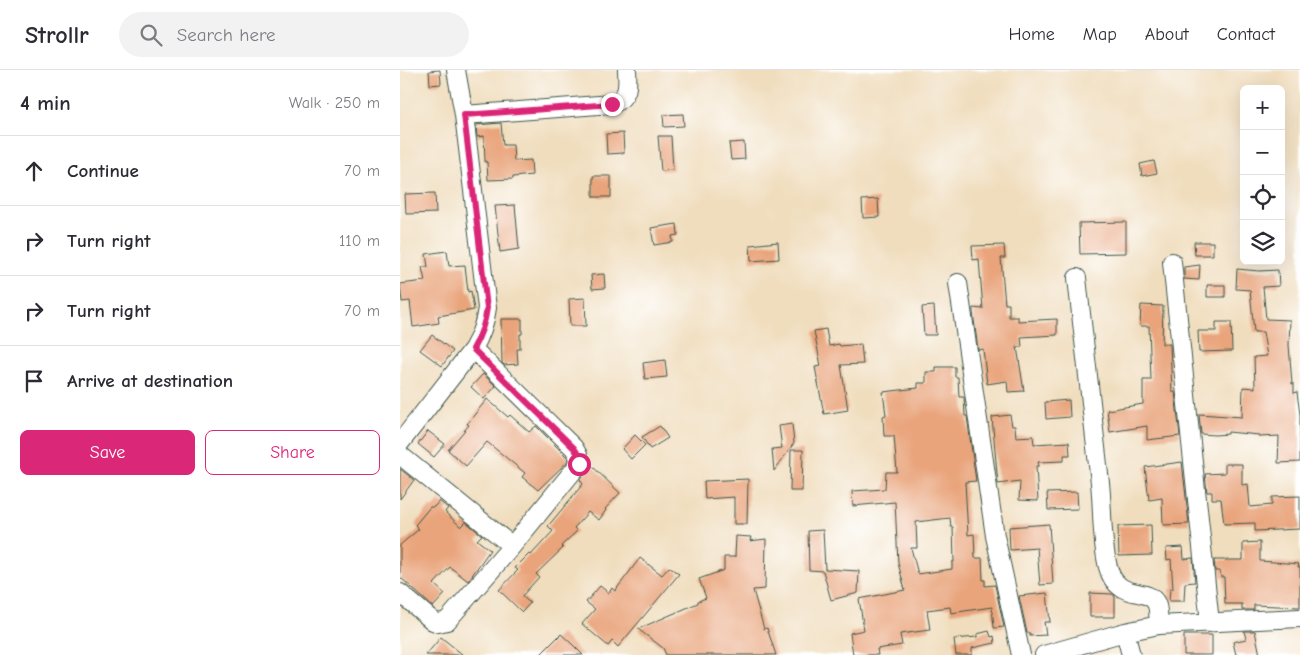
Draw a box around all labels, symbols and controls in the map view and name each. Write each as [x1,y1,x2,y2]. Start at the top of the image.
search box [119,12,469,57]
text: Strollr [25,21,89,49]
icon: search [137,21,165,49]
text: Search here [177,24,276,46]
text: Home [1008,24,1055,45]
text: Map [1083,24,1117,45]
text: About [1145,24,1189,45]
text: Contact [1217,24,1275,45]
map controls [1240,85,1285,265]
button: + [1240,85,1285,130]
text: 4 min [20,91,71,115]
route end [601,93,624,116]
text: Walk · 250 m [289,94,380,112]
button: − [1240,130,1285,175]
icon: ahead [20,157,48,185]
text: Continue [67,160,139,182]
text: 70 m [344,162,380,180]
button: locate [1240,175,1285,220]
button: layers [1240,220,1285,265]
icon: right [20,227,48,255]
text: Turn right [67,230,151,252]
text: 110 m [339,232,380,250]
icon: right [20,297,48,325]
text: Turn right [67,300,151,322]
text: 70 m [344,302,380,320]
icon: arrive [20,367,48,395]
text: Arrive at destination [67,370,233,392]
button: Save [20,430,195,475]
button: Share [205,430,380,475]
route start [568,453,591,476]

